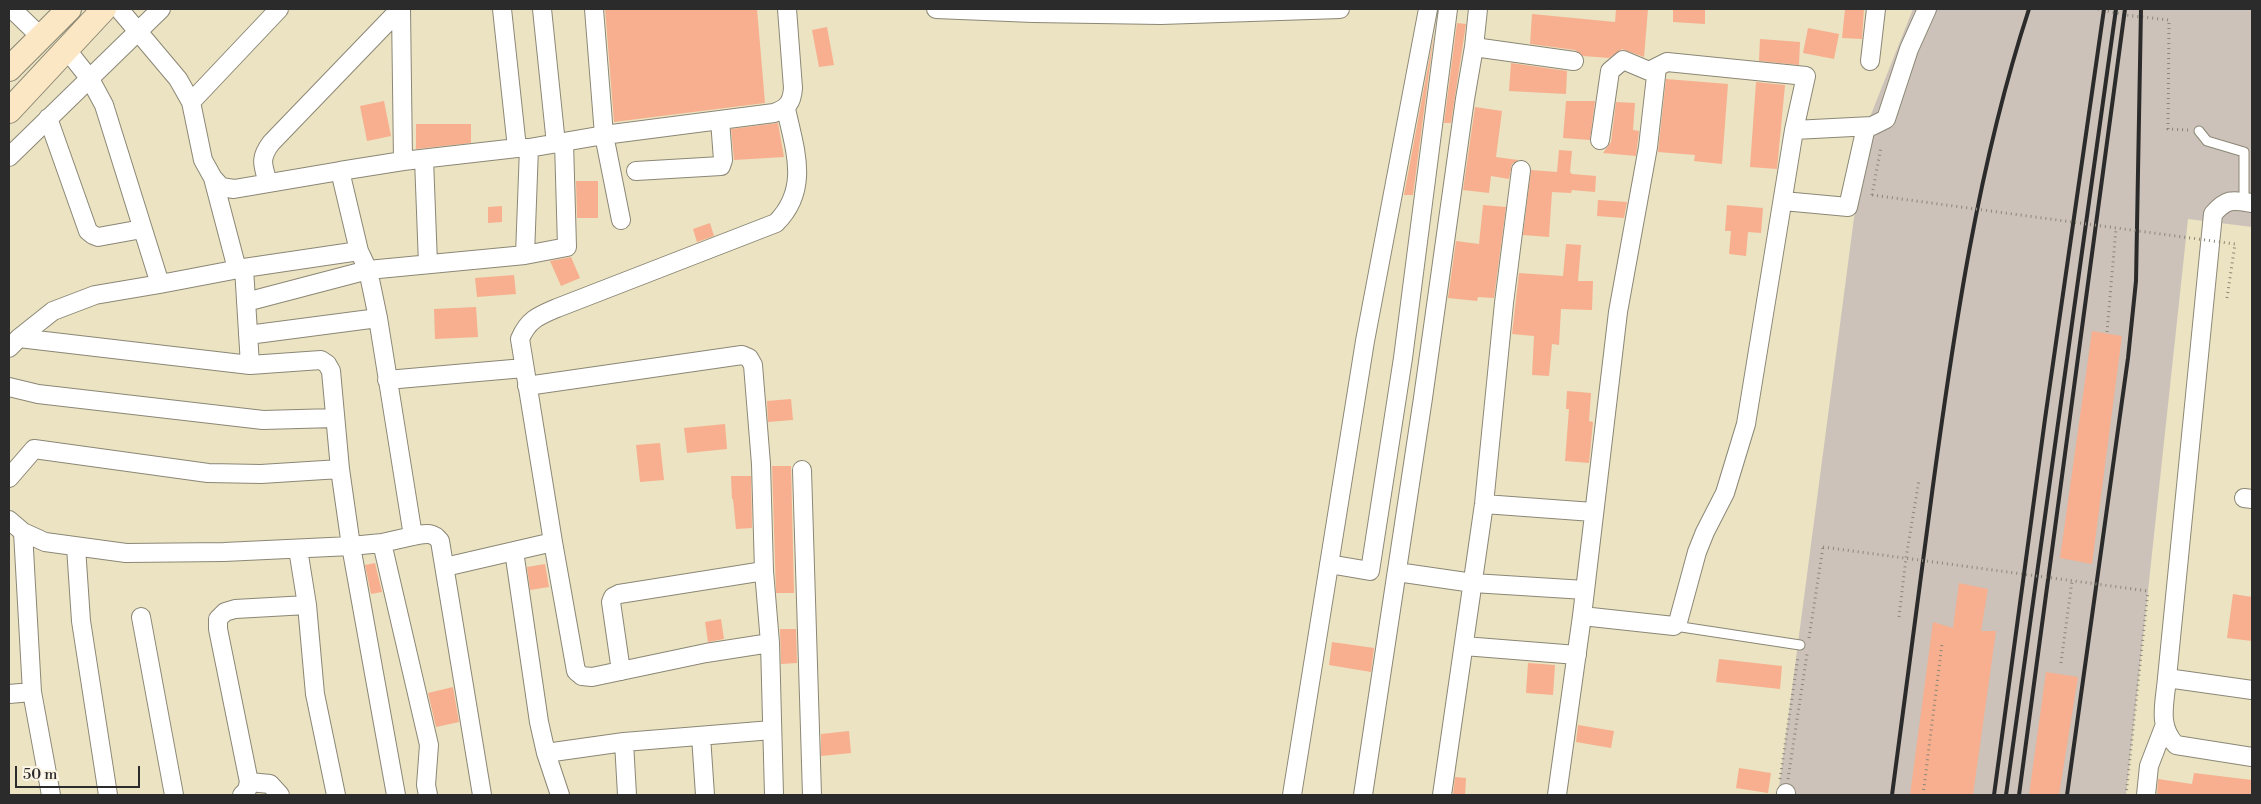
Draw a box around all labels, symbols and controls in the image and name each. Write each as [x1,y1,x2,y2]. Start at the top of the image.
scale bar [18,756,142,788]
text: 50 m [23,765,57,784]

